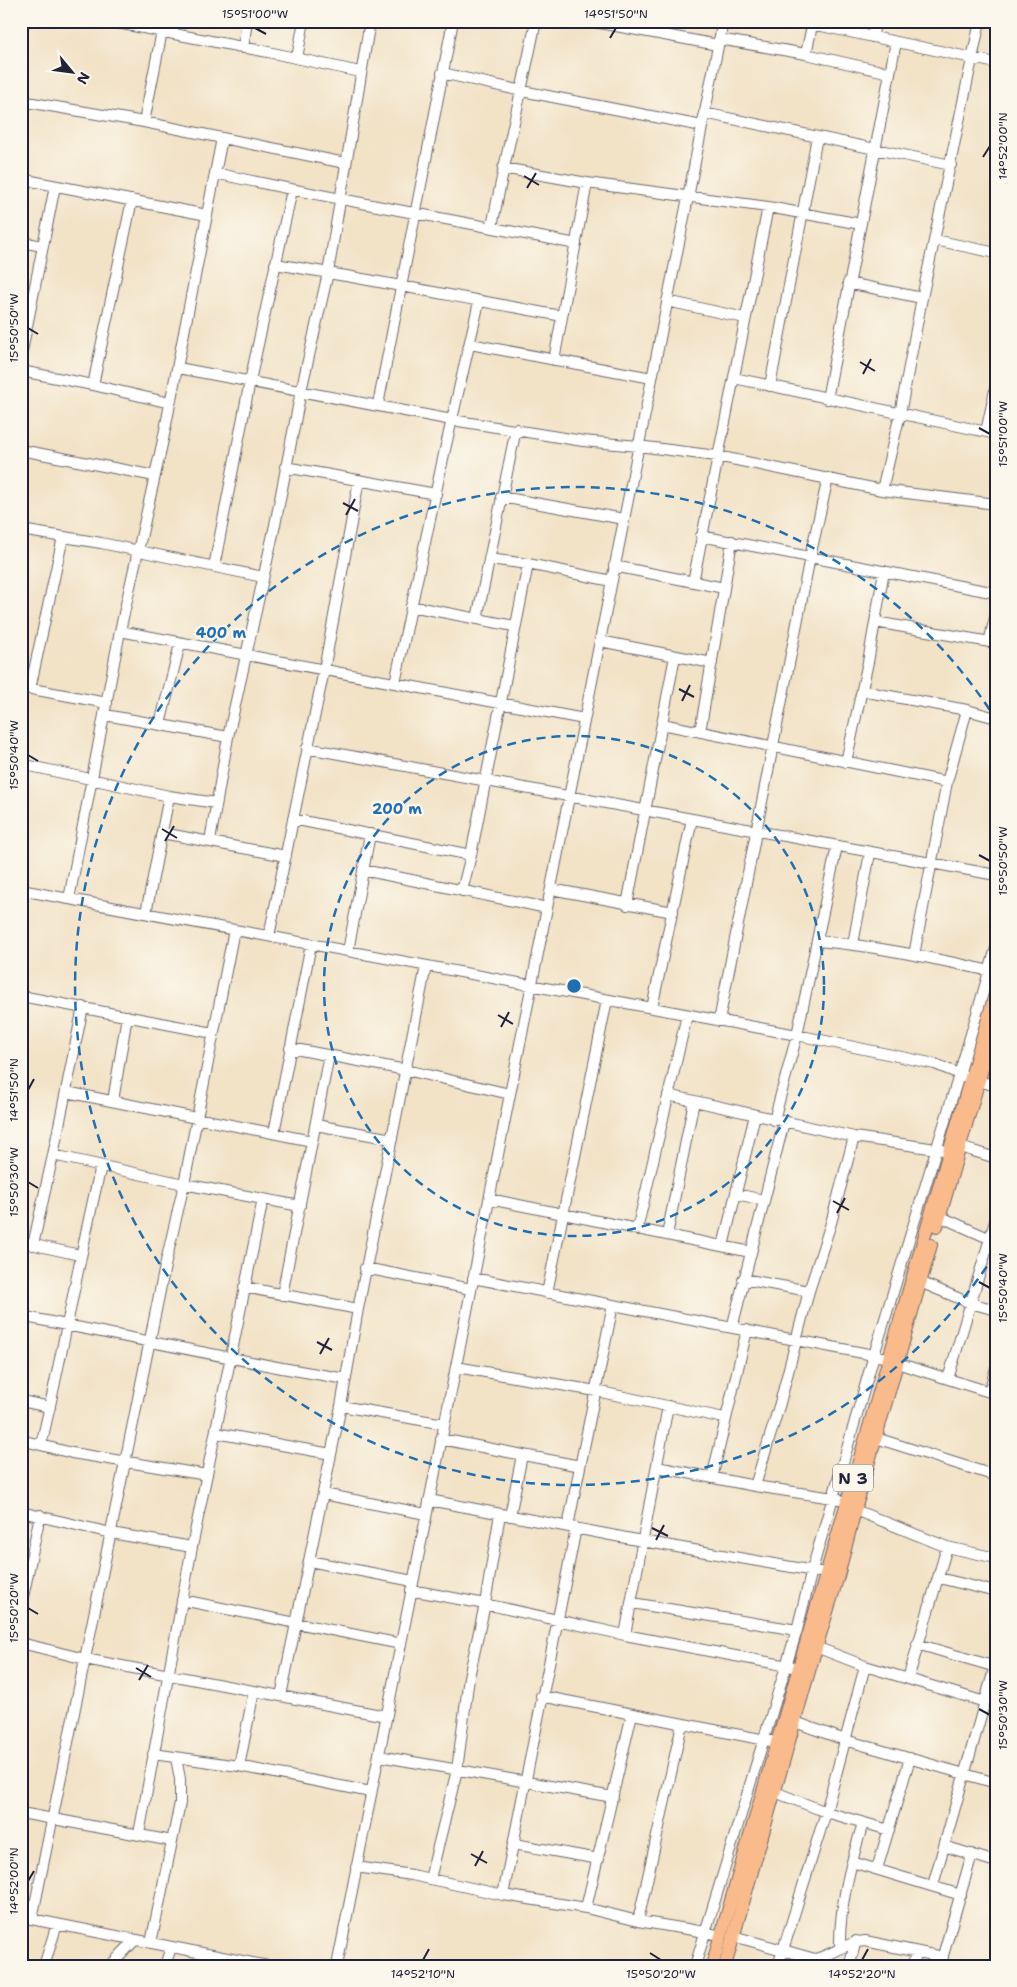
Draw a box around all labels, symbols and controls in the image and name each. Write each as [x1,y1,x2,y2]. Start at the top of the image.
text: 15°51'00"W [222,6,288,22]
text: 14°51'50"N [584,6,648,22]
north arrow [48,48,98,98]
text: N [73,69,94,88]
text: 14°52'00"N [995,112,1011,180]
text: 15°50'50"W [6,293,22,363]
text: 15°51'00"W [995,401,1011,467]
text: 400 m [196,623,246,643]
text: 15°50'40"W [6,720,22,790]
text: 200 m [372,799,422,819]
text: 15°50'50"W [995,826,1011,896]
centre of rings [565,977,583,995]
text: 14°51'50"N [6,1058,22,1122]
text: 15°50'30"W [6,1147,22,1217]
text: 15°50'40"W [995,1253,1011,1323]
road number: N 3 [833,1465,873,1492]
text: 15°50'20"W [6,1573,22,1643]
text: 15°50'30"W [995,1680,1011,1750]
text: 14°52'00"N [6,1847,22,1915]
text: 14°52'10"N [391,1966,455,1982]
text: 15°50'20"W [626,1966,696,1982]
text: 14°52'20"N [828,1966,896,1982]

